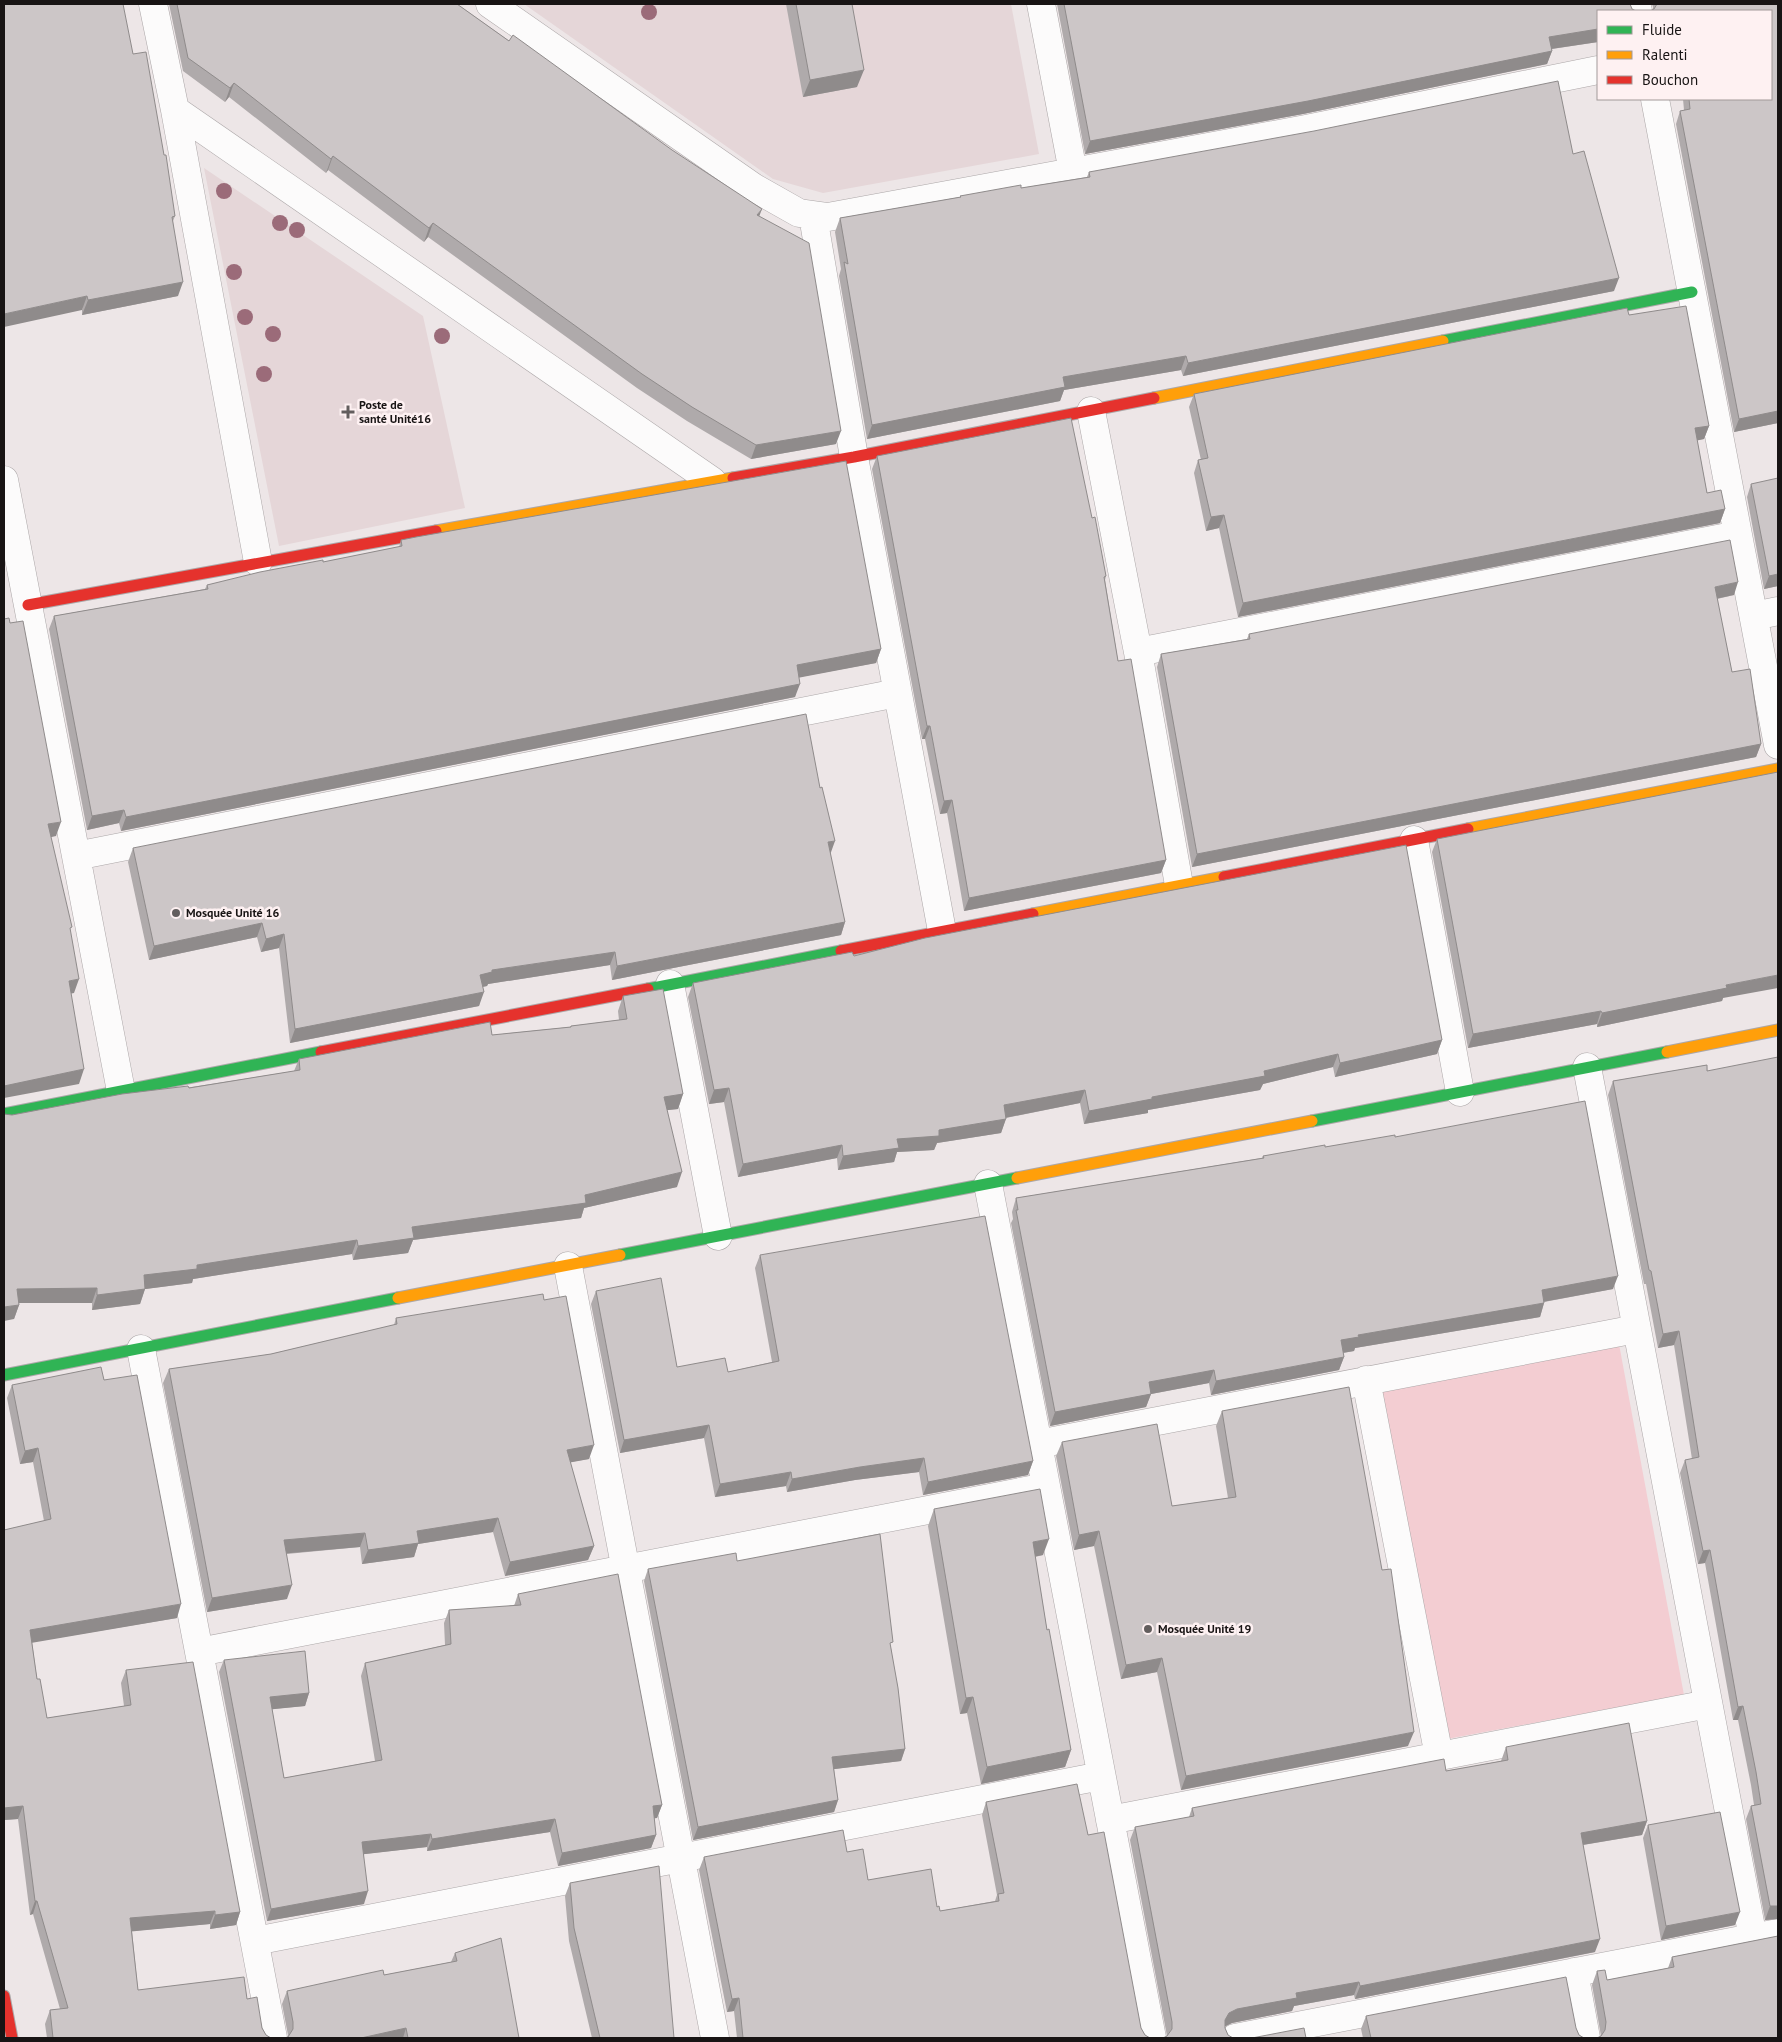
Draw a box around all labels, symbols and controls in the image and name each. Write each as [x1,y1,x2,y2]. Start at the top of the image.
legend [1597,10,1772,100]
text: Fluide [1642,20,1682,39]
text: Ralenti [1642,45,1688,64]
text: Bouchon [1642,70,1698,89]
place label: Poste de santé Unité16 [359,397,431,426]
marker: Poste de santé Unité16 [341,405,355,419]
place label: Mosquée Unité 16 [186,905,280,920]
marker: Mosquée Unité 16 [170,907,182,919]
place label: Mosquée Unité 19 [1158,1621,1252,1636]
marker: Mosquée Unité 19 [1142,1623,1154,1635]

